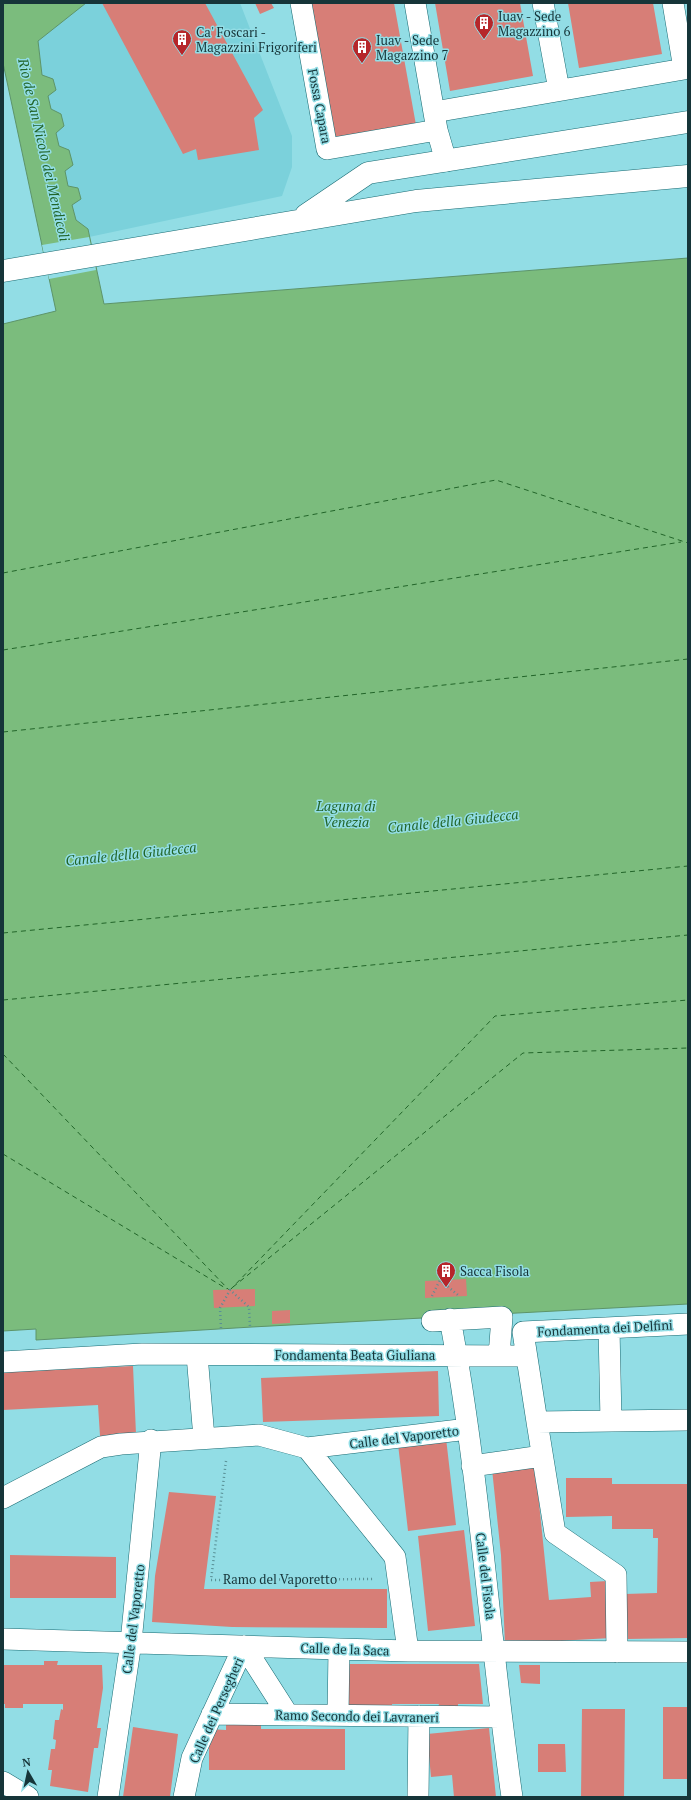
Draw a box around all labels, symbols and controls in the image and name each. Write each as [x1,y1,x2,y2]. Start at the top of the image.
place label: Iuav - Sede Magazzino 6 [498,7,571,40]
building icon: Iuav - Sede Magazzino 6 [473,12,495,40]
place label: Ca' Foscari - Magazzini Frigoriferi [196,23,317,56]
building icon: Ca' Foscari - Magazzini Frigoriferi [171,28,193,56]
place label: Iuav - Sede Magazzino 7 [376,31,449,64]
building icon: Iuav - Sede Magazzino 7 [351,36,373,64]
water label: Rio de San Nicolo dei Mendicoli [14,55,75,243]
street label: Fossa Capara [304,67,336,145]
water label: Laguna di Venezia [315,796,376,831]
water label: Canale della Giudecca [386,804,519,837]
water label: Canale della Giudecca [64,837,197,870]
building icon: Sacca Fisola [435,1260,457,1288]
place label: Sacca Fisola [460,1262,530,1280]
street label: Fondamenta dei Delfini [537,1315,673,1341]
street label: Fondamenta Beata Giuliana [275,1346,436,1364]
street label: Calle del Vaporetto [348,1421,460,1453]
street label: Calle del Fisola [472,1531,500,1621]
street label: Calle del Vaporetto [117,1563,149,1675]
street label: Ramo del Vaporetto [223,1570,337,1588]
street label: Calle de la Saca [300,1638,390,1660]
street label: Calle dei Persegheri [185,1654,247,1766]
street label: Ramo Secondo dei Lavraneri [275,1706,439,1726]
north arrow [8,1752,48,1792]
text: N [21,1754,32,1770]

